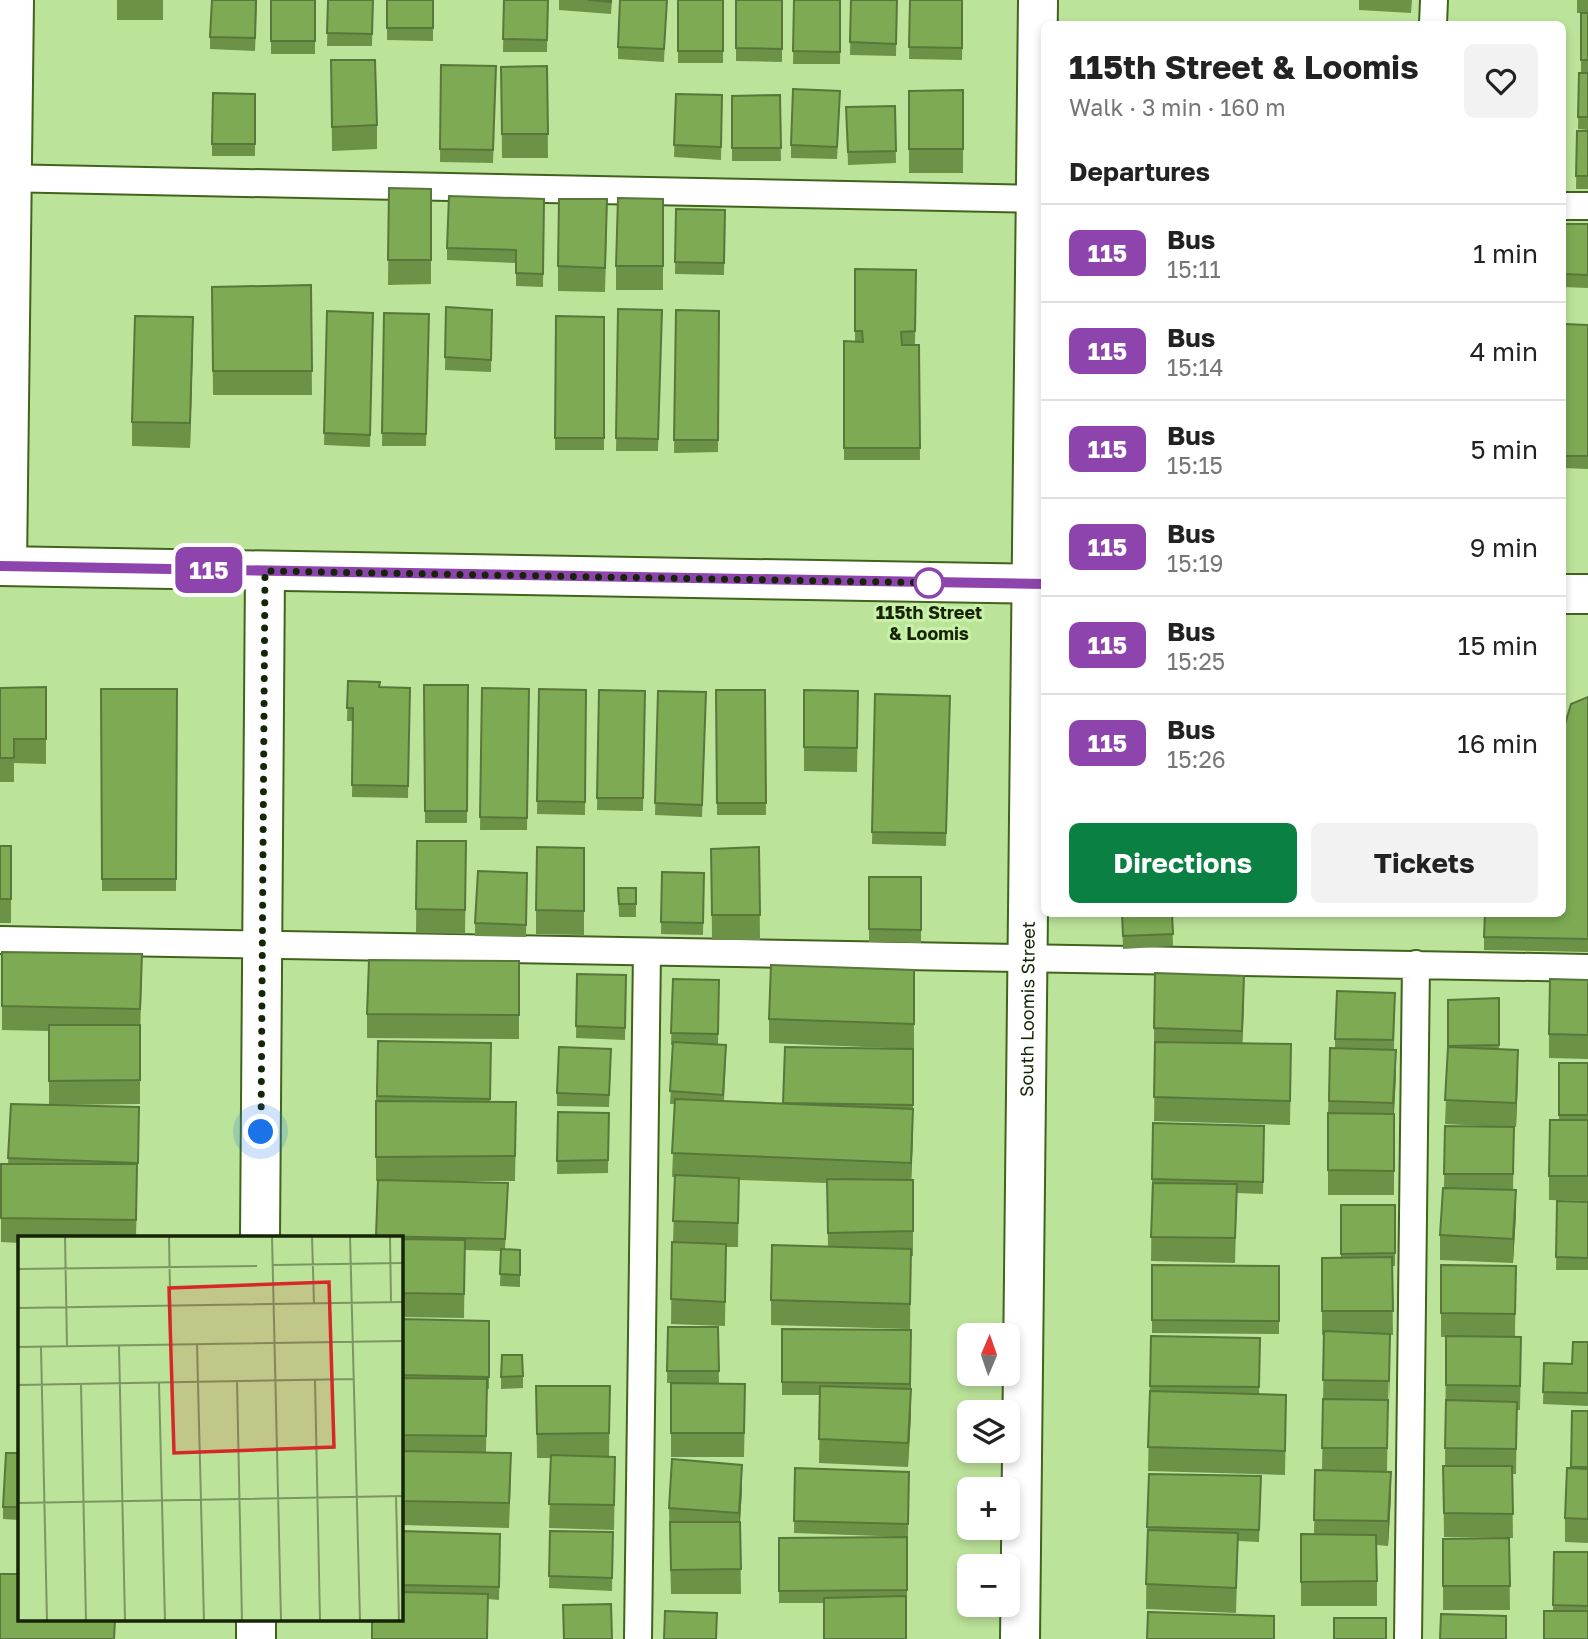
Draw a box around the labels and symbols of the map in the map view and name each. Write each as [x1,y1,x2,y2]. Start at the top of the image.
line badge: 115 [169,547,249,593]
marker: 115th Street & Loomis [914,568,944,598]
place label: 115th Street & Loomis [876,601,982,644]
street label: South Loomis Street [1015,921,1039,1097]
your location [243,1114,278,1149]
inset map [18,1236,402,1622]
north arrow [957,1323,1020,1386]

